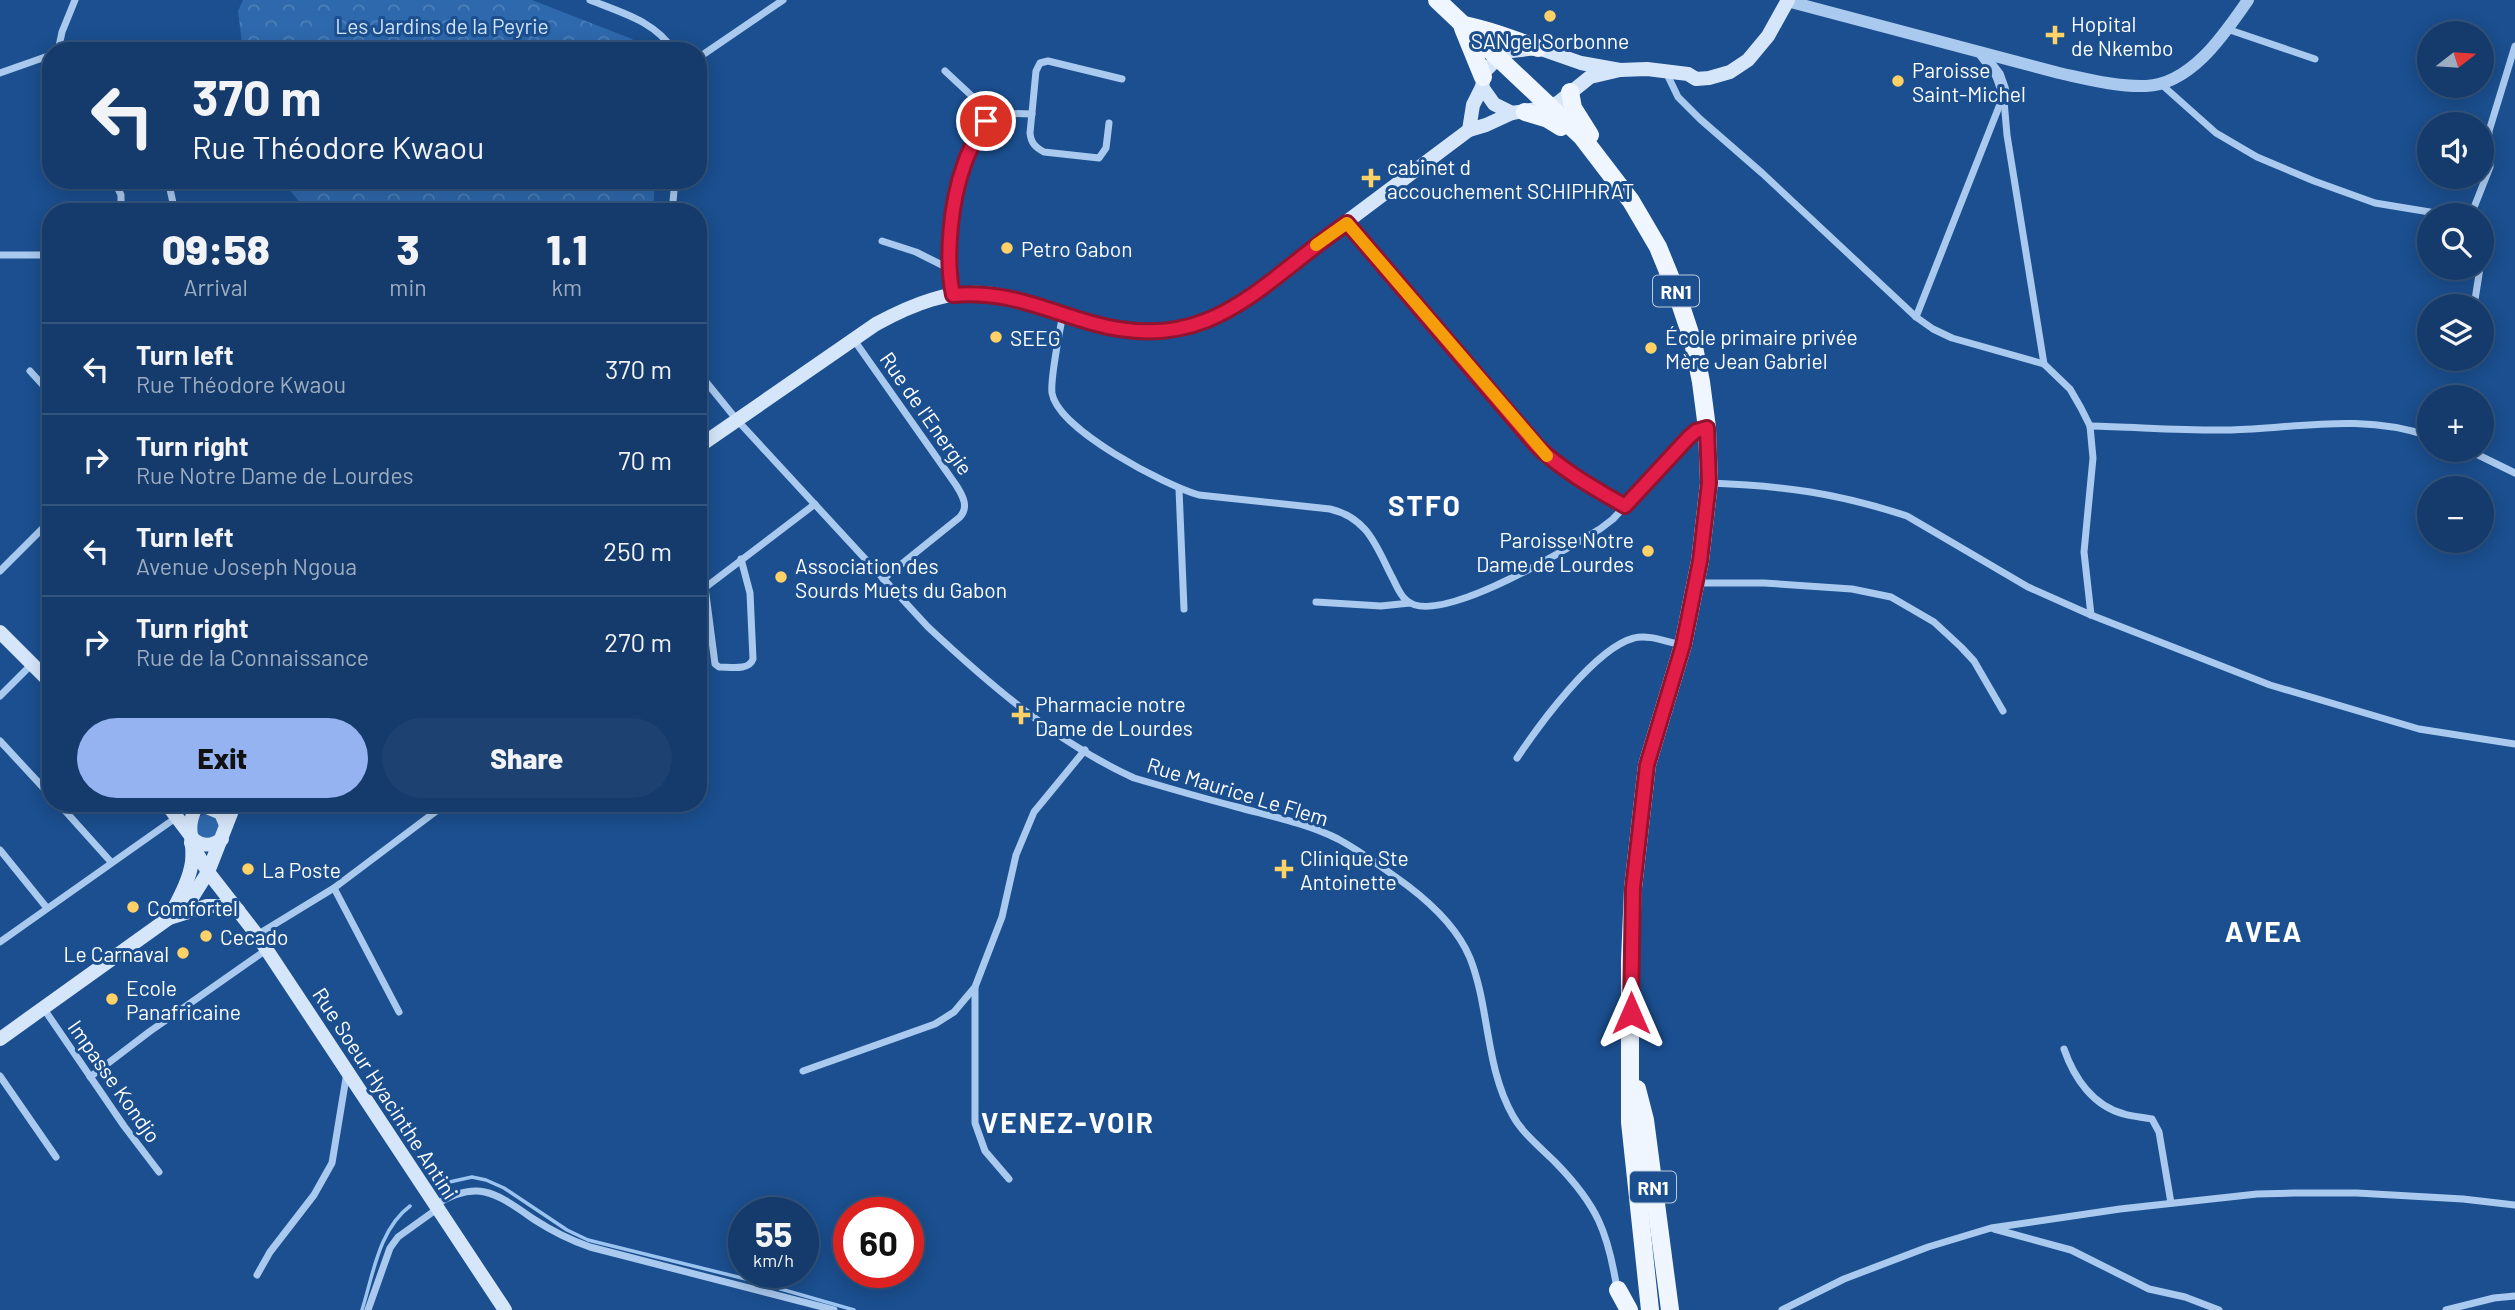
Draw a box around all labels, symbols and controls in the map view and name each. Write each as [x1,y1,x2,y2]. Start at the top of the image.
marker: SANgel Sorbonne [1542,8,1558,24]
place label: Hopital de Nkembo [2071,11,2173,60]
park label: Les Jardins de la Peyrie [335,13,549,38]
north arrow [2417,21,2494,98]
map controls [2417,21,2494,553]
marker: Hopital de Nkembo [2045,25,2065,45]
place label: SANgel Sorbonne [1471,28,1629,53]
place label: Paroisse Saint-Michel [1912,57,2026,106]
text: 370 m [192,67,321,126]
icon: left [77,70,168,161]
marker: Paroisse Saint-Michel [1890,73,1906,89]
pin [956,91,1016,151]
icon: arrive [967,102,1005,140]
button: sound [2417,112,2494,189]
text: Rue Théodore Kwaou [192,127,484,165]
place label: cabinet d accouchement SCHIPHRAT [1387,154,1634,203]
marker: cabinet d accouchement SCHIPHRAT [1361,168,1381,188]
button: search [2417,203,2494,280]
text: 09:58 [162,223,270,273]
text: 3 [396,223,420,273]
text: 1.1 [546,223,587,273]
place label: Petro Gabon [1021,236,1132,261]
marker: Petro Gabon [999,240,1015,256]
text: Arrival [184,273,248,301]
text: min [389,273,427,301]
text: km [552,273,582,301]
road number: RN1 [1653,276,1699,306]
button: layers [2417,294,2494,371]
place label: École primaire privée Mère Jean Gabriel [1665,324,1858,373]
place label: SEEG [1010,325,1061,350]
marker: SEEG [988,329,1004,345]
text: Turn left [136,339,234,370]
marker: École primaire privée Mère Jean Gabriel [1643,340,1659,356]
street label: Rue de l'Energie [875,347,979,479]
icon: left [77,350,115,388]
text: 370 m [605,353,672,384]
text: Rue Théodore Kwaou [136,370,346,398]
button: + [2417,385,2494,462]
text: Turn right [136,430,249,461]
icon: right [77,441,115,479]
text: 70 m [618,444,672,475]
text: Rue Notre Dame de Lourdes [136,461,414,489]
button: − [2417,476,2494,553]
district label: STFO [1388,488,1462,522]
text: Turn left [136,521,234,552]
place label: Paroisse Notre Dame de Lourdes [1476,527,1634,576]
icon: left [77,532,115,570]
text: 250 m [603,535,672,566]
marker: Paroisse Notre Dame de Lourdes [1640,543,1656,559]
text: Avenue Joseph Ngoua [136,552,357,580]
place label: Association des Sourds Muets du Gabon [795,553,1007,602]
marker: Association des Sourds Muets du Gabon [773,569,789,585]
text: Turn right [136,612,249,643]
icon: right [77,623,115,661]
text: 270 m [604,626,672,657]
text: Rue de la Connaissance [136,643,369,671]
place label: Pharmacie notre Dame de Lourdes [1035,691,1193,740]
marker: Pharmacie notre Dame de Lourdes [1013,707,1029,723]
button: Exit [77,718,368,798]
button: Share [382,718,672,798]
street label: Rue Maurice Le Flem [1144,752,1332,830]
place label: Clinique Ste Antoinette [1300,845,1409,894]
place label: La Poste [262,857,341,882]
marker: Clinique Ste Antoinette [1274,859,1294,879]
marker: La Poste [240,861,256,877]
place label: Comfortel [147,895,238,920]
marker: Comfortel [125,899,141,915]
district label: AVEA [2225,914,2303,948]
place label: Cecado [220,924,288,949]
marker: Cecado [198,928,214,944]
place label: Le Carnaval [63,941,169,966]
marker: Le Carnaval [175,945,191,961]
place label: Ecole Panafricaine [126,975,241,1024]
position arrow [1594,976,1668,1050]
street label: Rue Soeur Hyacinthe Antini [308,983,464,1203]
marker: Ecole Panafricaine [104,991,120,1007]
street label: Impasse Kondjo [64,1015,166,1147]
district label: VENEZ-VOIR [981,1105,1155,1139]
road number: RN1 [1630,1172,1676,1203]
speed limit sign: 60 [833,1197,924,1288]
text: 55 [755,1212,792,1254]
text: km/h [753,1249,794,1271]

